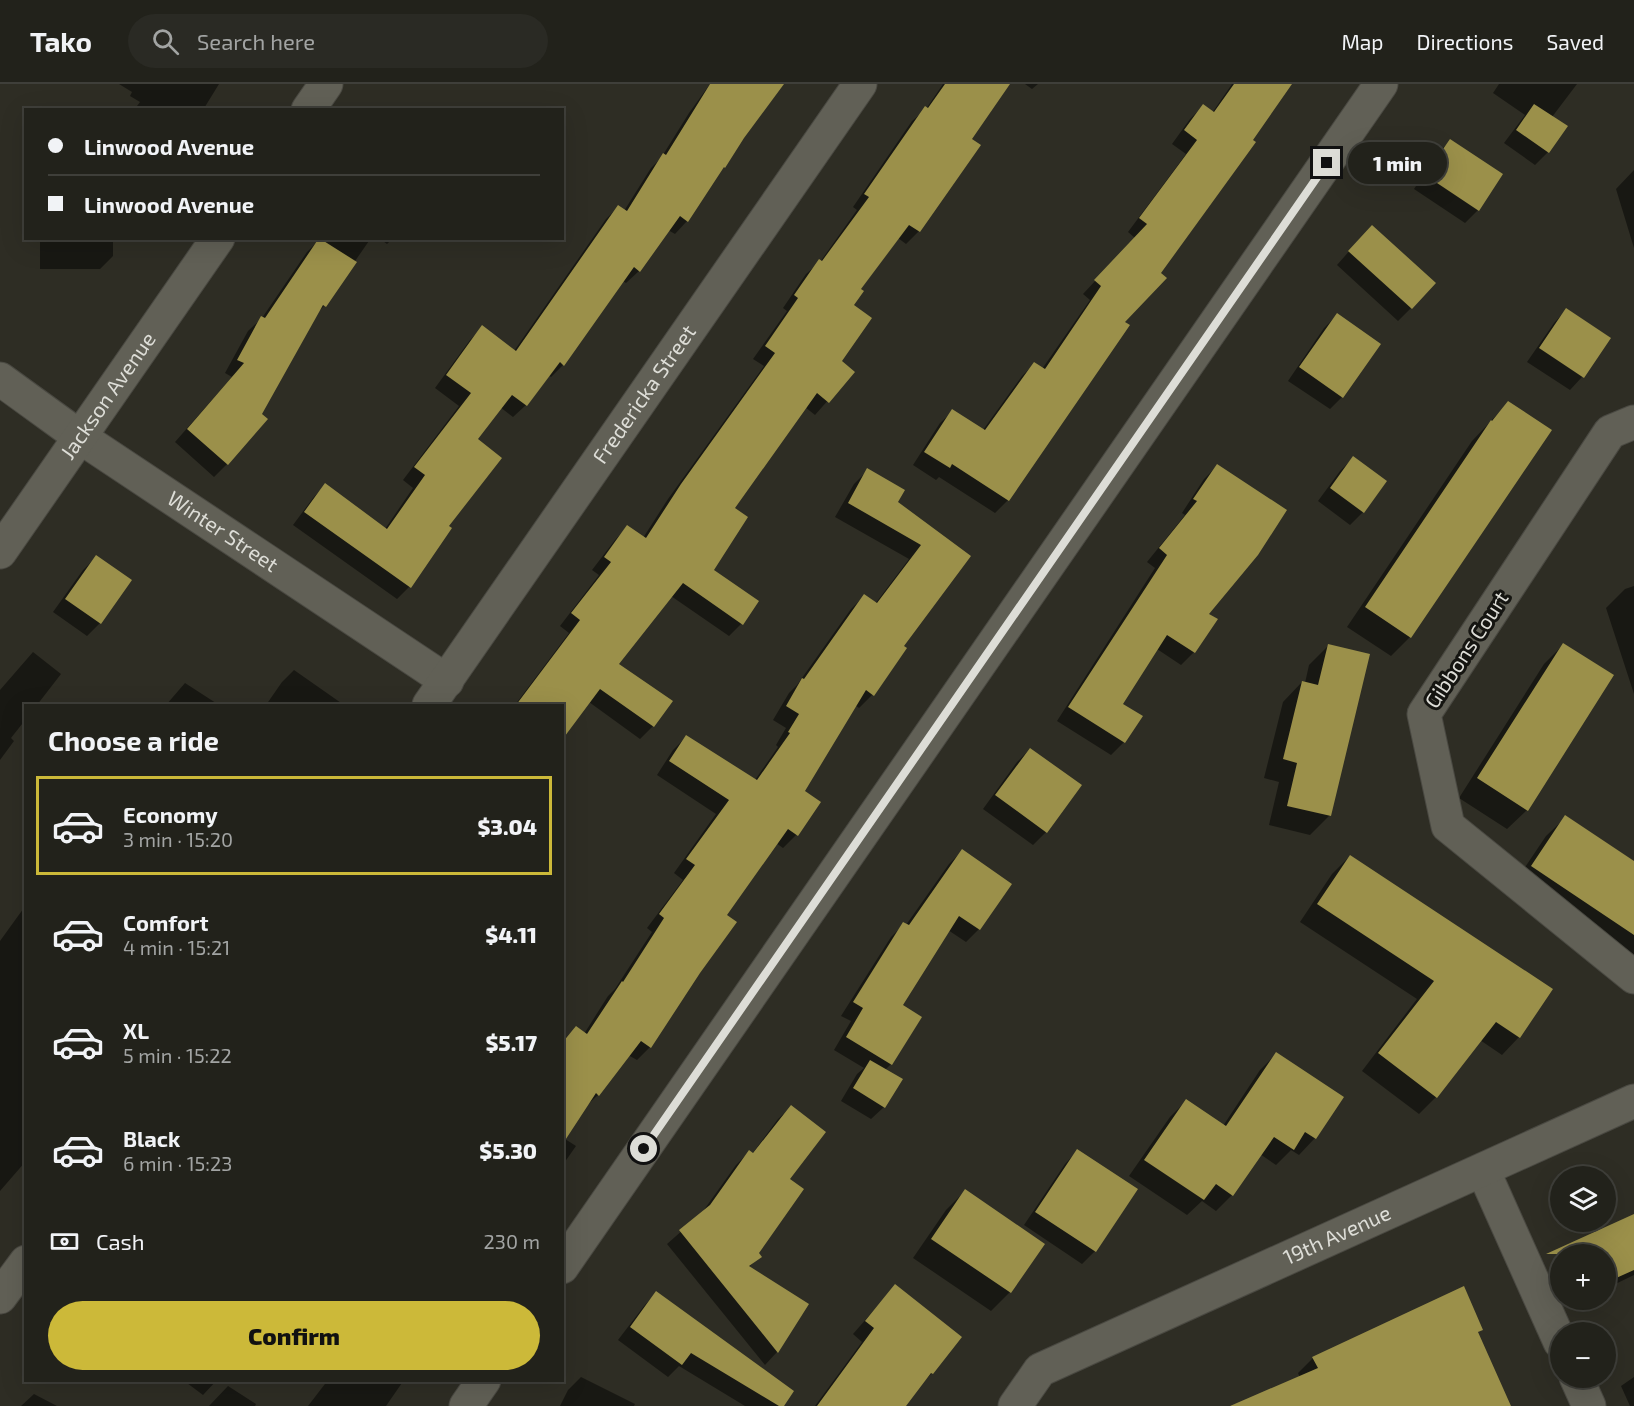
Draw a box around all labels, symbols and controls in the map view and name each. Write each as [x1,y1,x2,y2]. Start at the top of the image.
search box [128,14,548,68]
text: Tako [30,24,92,58]
icon: search [149,25,182,58]
text: Search here [197,28,315,54]
text: Map [1341,29,1384,54]
text: Directions [1417,29,1513,54]
text: Saved [1546,29,1604,54]
text: Linwood Avenue [84,133,254,159]
callout: 1 min [1348,142,1447,184]
route end [1313,149,1340,176]
text: 1 min [1373,151,1422,175]
text: Linwood Avenue [84,191,254,217]
street label: Fredericka Street [587,320,700,468]
street label: Jackson Avenue [54,327,160,463]
street label: Winter Street [163,485,283,576]
street label: Gibbons Court [1419,586,1513,712]
text: Choose a ride [48,724,219,756]
icon: car [51,799,105,853]
text: Economy [123,801,218,827]
text: $3.04 [477,813,537,839]
text: 3 min · 15:20 [123,827,233,851]
icon: car [51,907,105,961]
text: Comfort [123,909,208,935]
text: $4.11 [485,921,537,947]
text: 4 min · 15:21 [123,935,230,959]
icon: car [51,1015,105,1069]
text: XL [123,1017,149,1043]
text: $5.17 [485,1029,537,1055]
text: 5 min · 15:22 [123,1043,232,1067]
icon: car [51,1123,105,1177]
text: Black [123,1125,180,1151]
route start [630,1135,657,1162]
text: $5.30 [479,1137,537,1163]
text: 6 min · 15:23 [123,1151,232,1175]
map controls [1550,1166,1616,1388]
button: layers [1550,1166,1616,1232]
street label: 19th Avenue [1279,1199,1394,1269]
icon: cash [48,1225,81,1258]
text: Cash [96,1228,145,1254]
text: 230 m [484,1229,540,1253]
button: + [1550,1244,1616,1310]
button: Confirm [48,1301,540,1370]
button: − [1550,1322,1616,1388]

